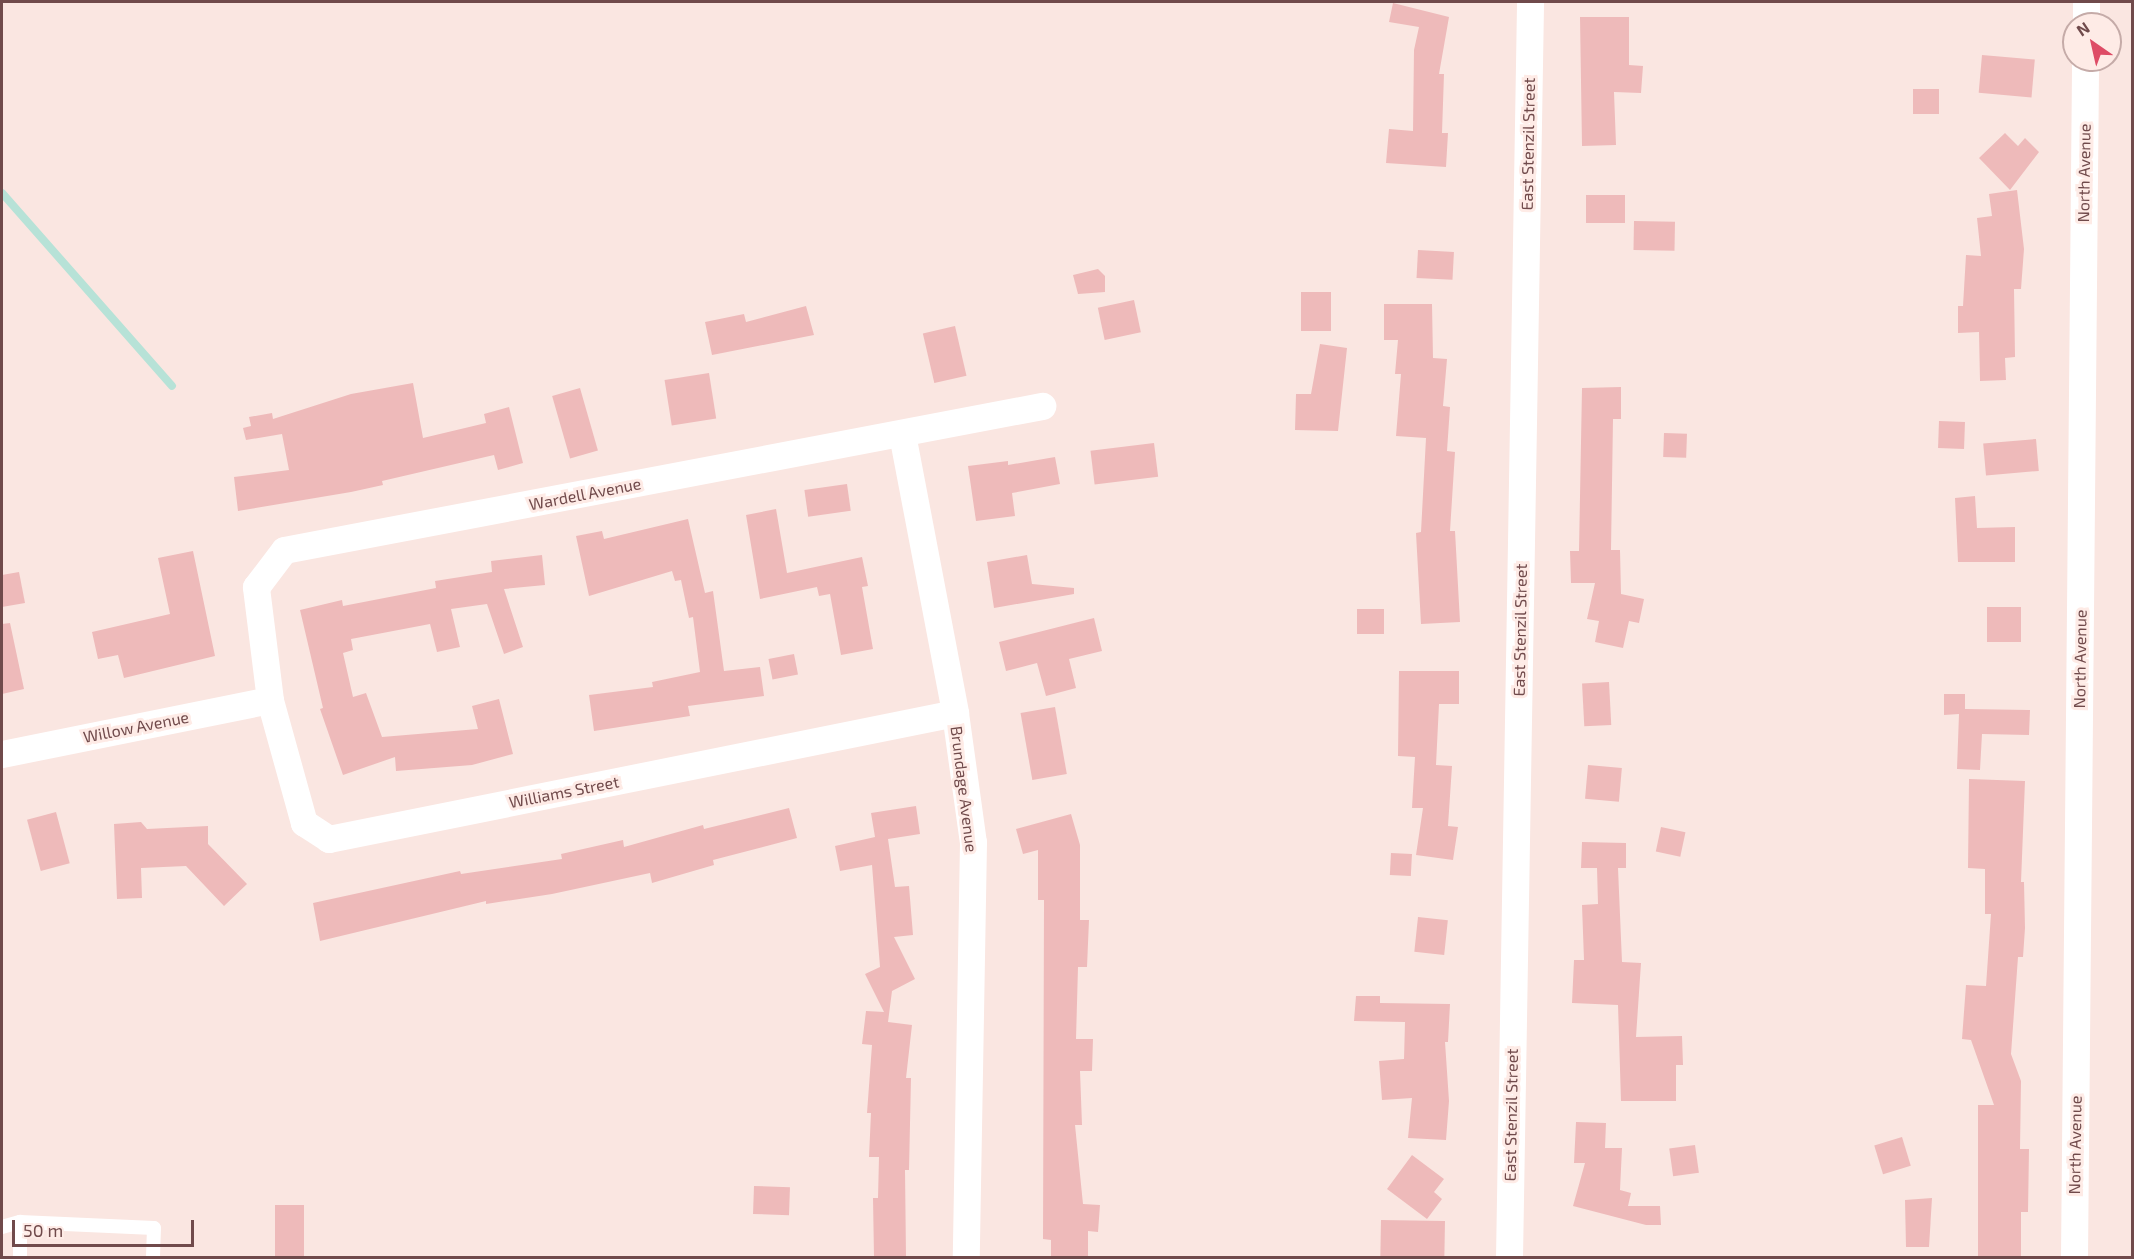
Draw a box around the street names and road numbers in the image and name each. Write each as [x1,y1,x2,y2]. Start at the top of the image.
street label: East Stenzil Street [1517,77,1539,211]
street label: North Avenue [2074,123,2094,223]
street label: Wardell Avenue [527,474,643,514]
street label: East Stenzil Street [1509,563,1531,697]
street label: North Avenue [2070,609,2090,709]
street label: Willow Avenue [81,707,191,747]
street label: Brundage Avenue [947,725,981,853]
street label: Williams Street [507,772,621,812]
street label: East Stenzil Street [1500,1048,1522,1182]
street label: North Avenue [2065,1095,2085,1195]

